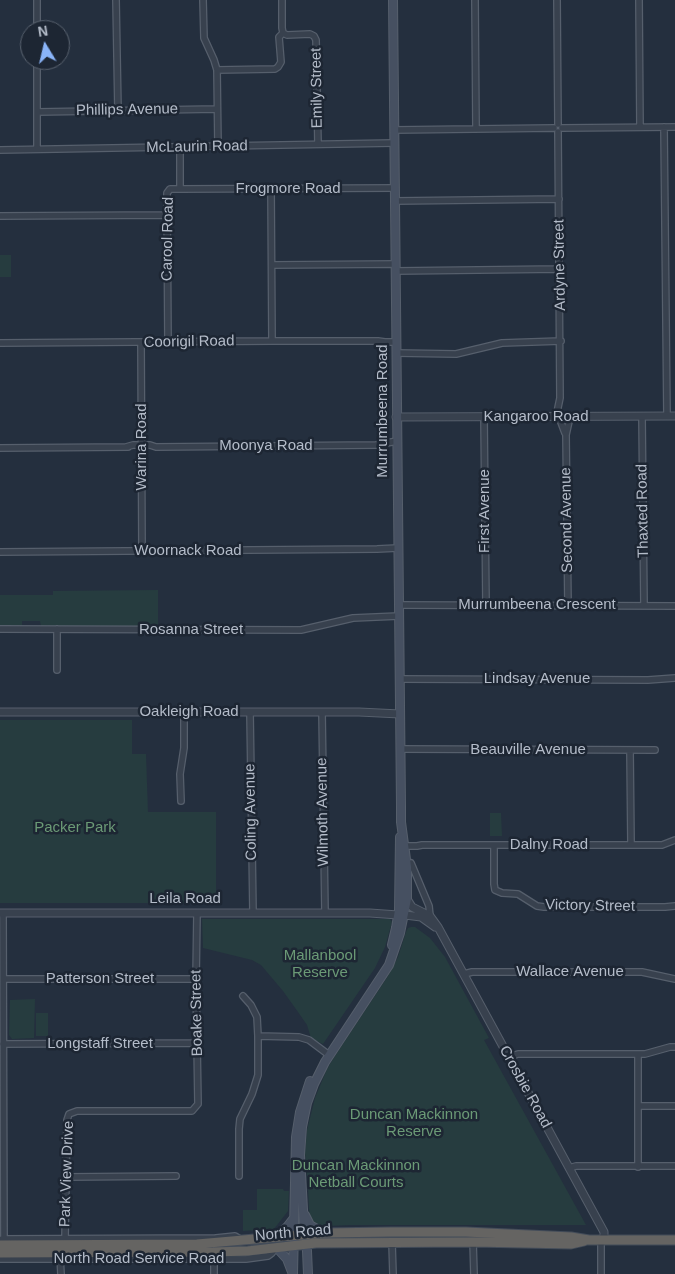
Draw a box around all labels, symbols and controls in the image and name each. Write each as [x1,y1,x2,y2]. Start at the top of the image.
north arrow [20,20,70,70]
text: N [37,22,49,40]
street label: Emily Street [307,47,327,129]
street label: Phillips Avenue [76,100,178,120]
street label: McLaurin Road [146,137,248,157]
street label: Frogmore Road [235,180,341,198]
street label: Carool Road [158,197,178,281]
street label: Ardyne Street [550,219,570,311]
street label: Coorigil Road [143,332,235,352]
street label: Murrumbeena Road [374,344,392,478]
street label: Warina Road [133,404,151,490]
street label: Kangaroo Road [483,408,589,426]
street label: Moonya Road [219,437,313,455]
street label: Thaxted Road [633,464,653,558]
street label: Second Avenue [557,467,577,573]
street label: First Avenue [476,469,494,553]
street label: Woornack Road [134,542,242,560]
street label: Murrumbeena Crescent [458,596,616,614]
street label: Rosanna Street [139,621,243,639]
street label: Lindsay Avenue [484,670,590,688]
street label: Oakleigh Road [139,703,239,721]
street label: Beauville Avenue [470,741,586,759]
street label: Wilmoth Avenue [313,757,333,867]
street label: Coling Avenue [241,763,261,861]
park label: Packer Park [34,819,116,837]
street label: Dalny Road [510,836,588,854]
street label: Leila Road [149,890,221,908]
street label: Victory Street [545,896,635,916]
park label: Mallanbool Reserve [284,947,356,982]
street label: Wallace Avenue [516,963,624,981]
street label: Boake Street [187,969,207,1057]
street label: Patterson Street [46,970,154,988]
street label: Longstaff Street [47,1035,153,1053]
street label: Crosbie Road [495,1043,555,1131]
park label: Duncan Mackinnon Reserve [350,1106,478,1141]
street label: Park View Drive [56,1121,78,1227]
park label: Duncan Mackinnon Netball Courts [292,1157,420,1192]
street label: North Road [254,1221,332,1245]
street label: North Road Service Road [54,1250,224,1268]

